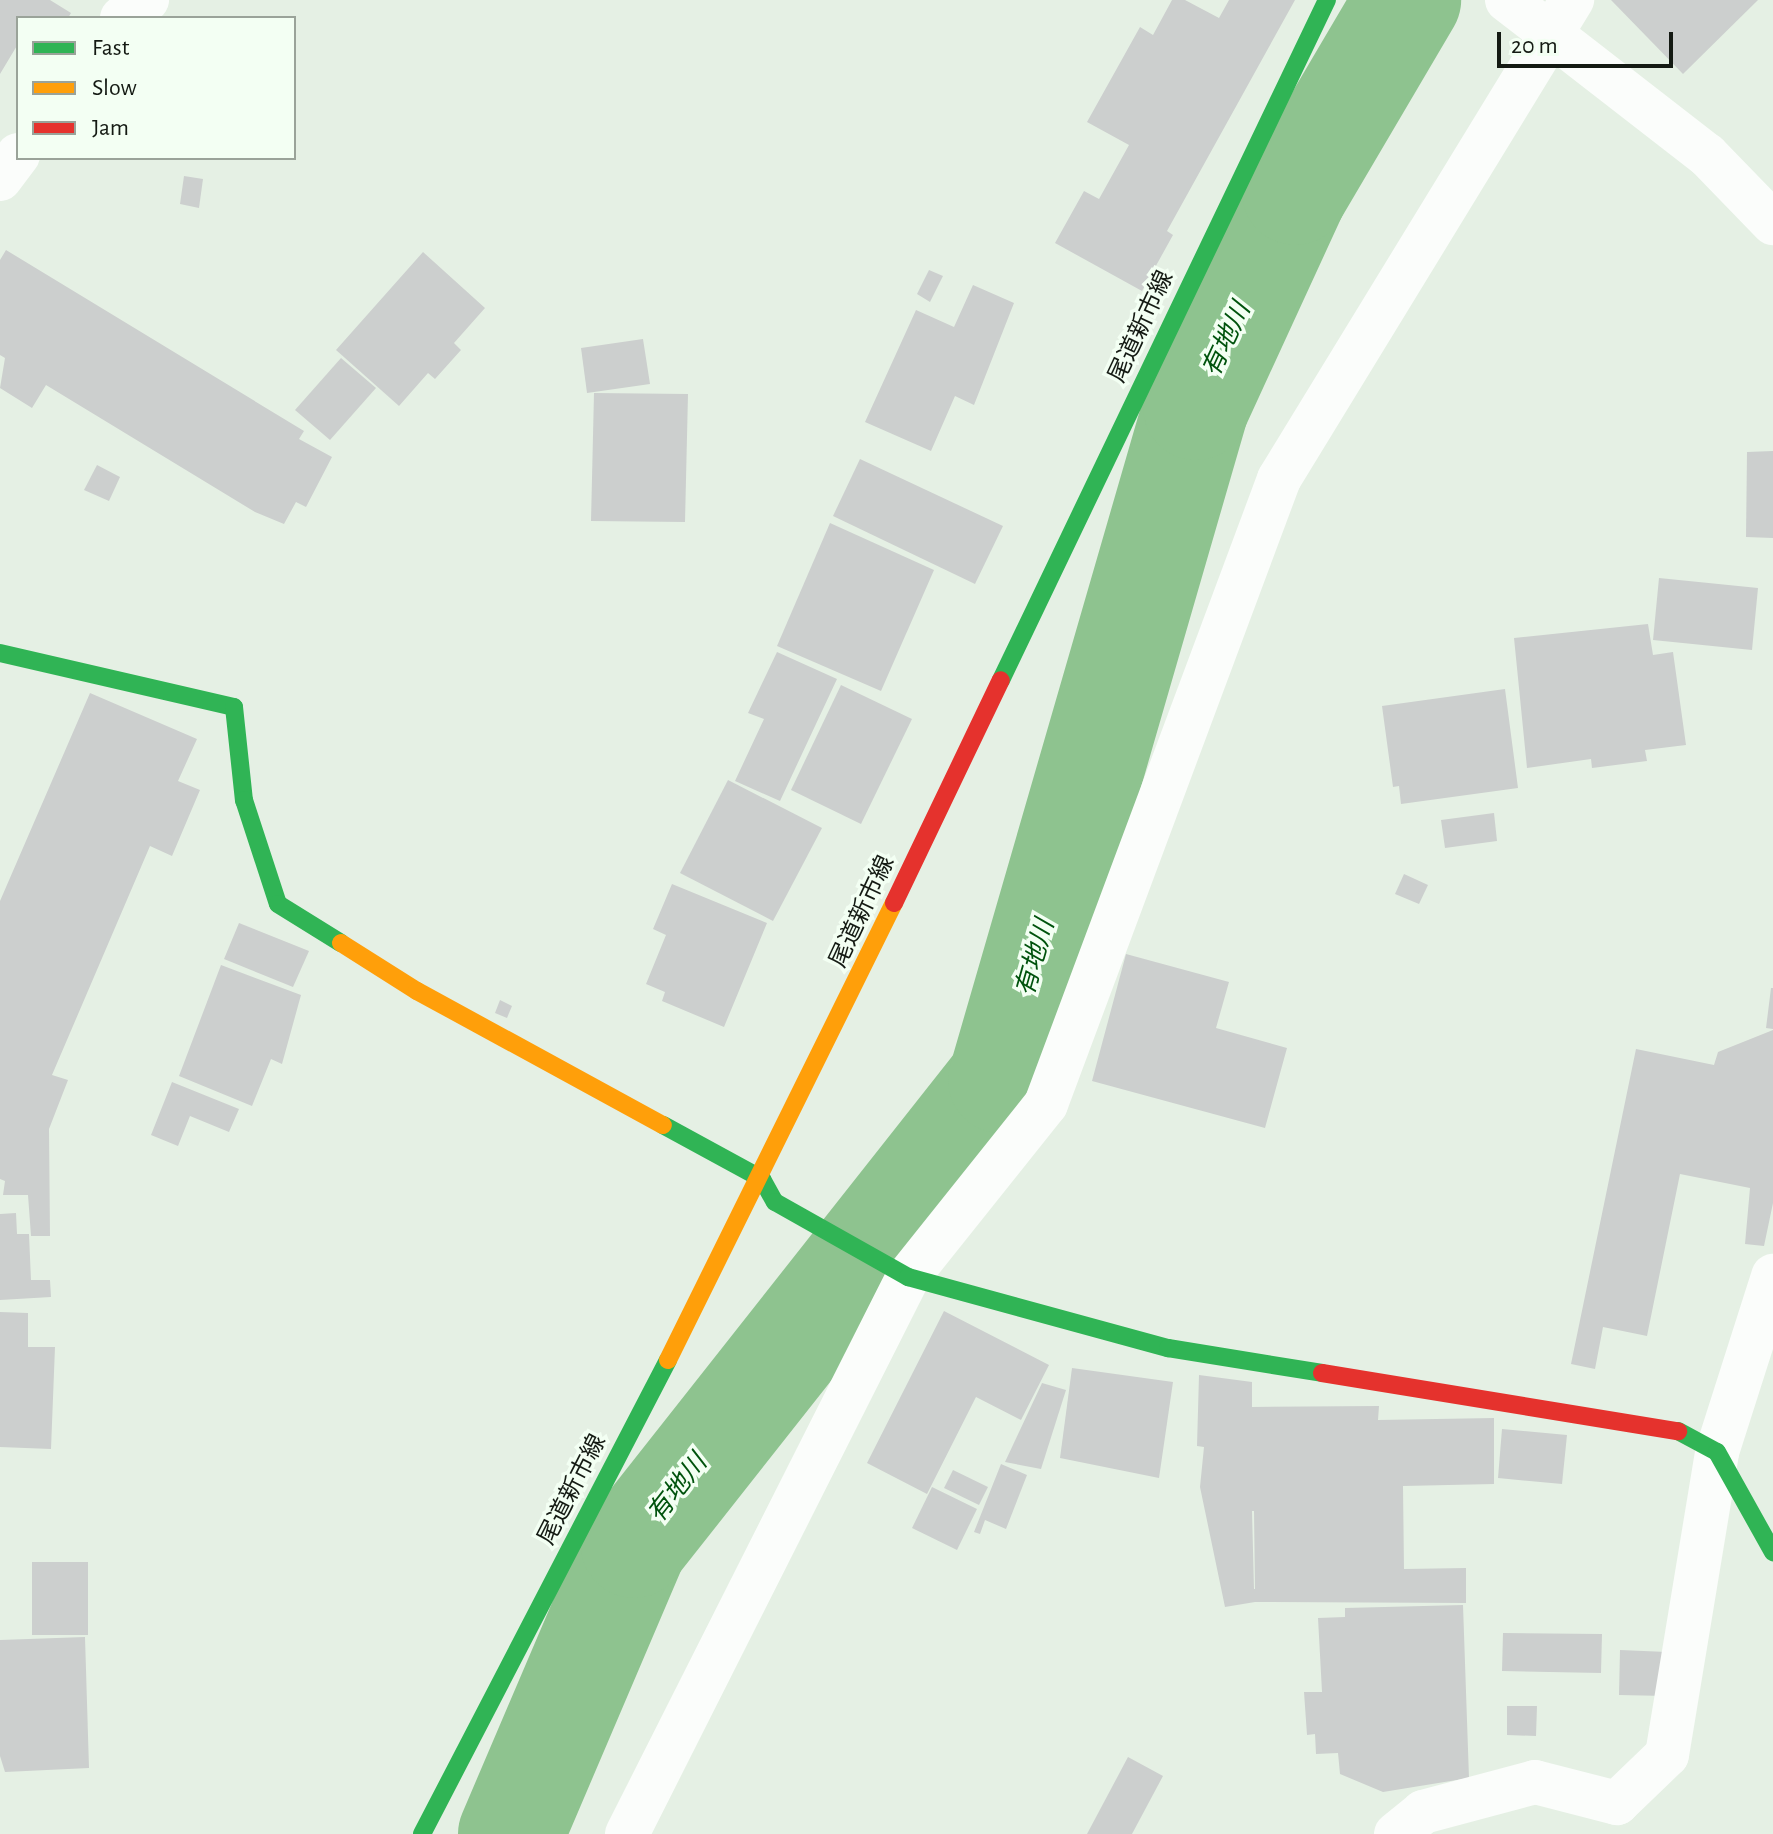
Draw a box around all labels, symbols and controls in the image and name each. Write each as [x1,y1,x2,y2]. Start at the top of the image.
legend [16,16,296,160]
scale bar [1501,16,1677,66]
text: 20 m [1511,34,1558,58]
text: Fast [92,36,129,60]
text: Slow [92,76,137,100]
text: Jam [92,116,129,140]
street label: 尾道新市線 [1104,267,1180,387]
water label: 有地川 [1196,298,1258,382]
street label: 尾道新市線 [825,852,901,972]
water label: 有地川 [1010,916,1062,1000]
street label: 尾道新市線 [533,1430,613,1550]
water label: 有地川 [642,1449,714,1529]

